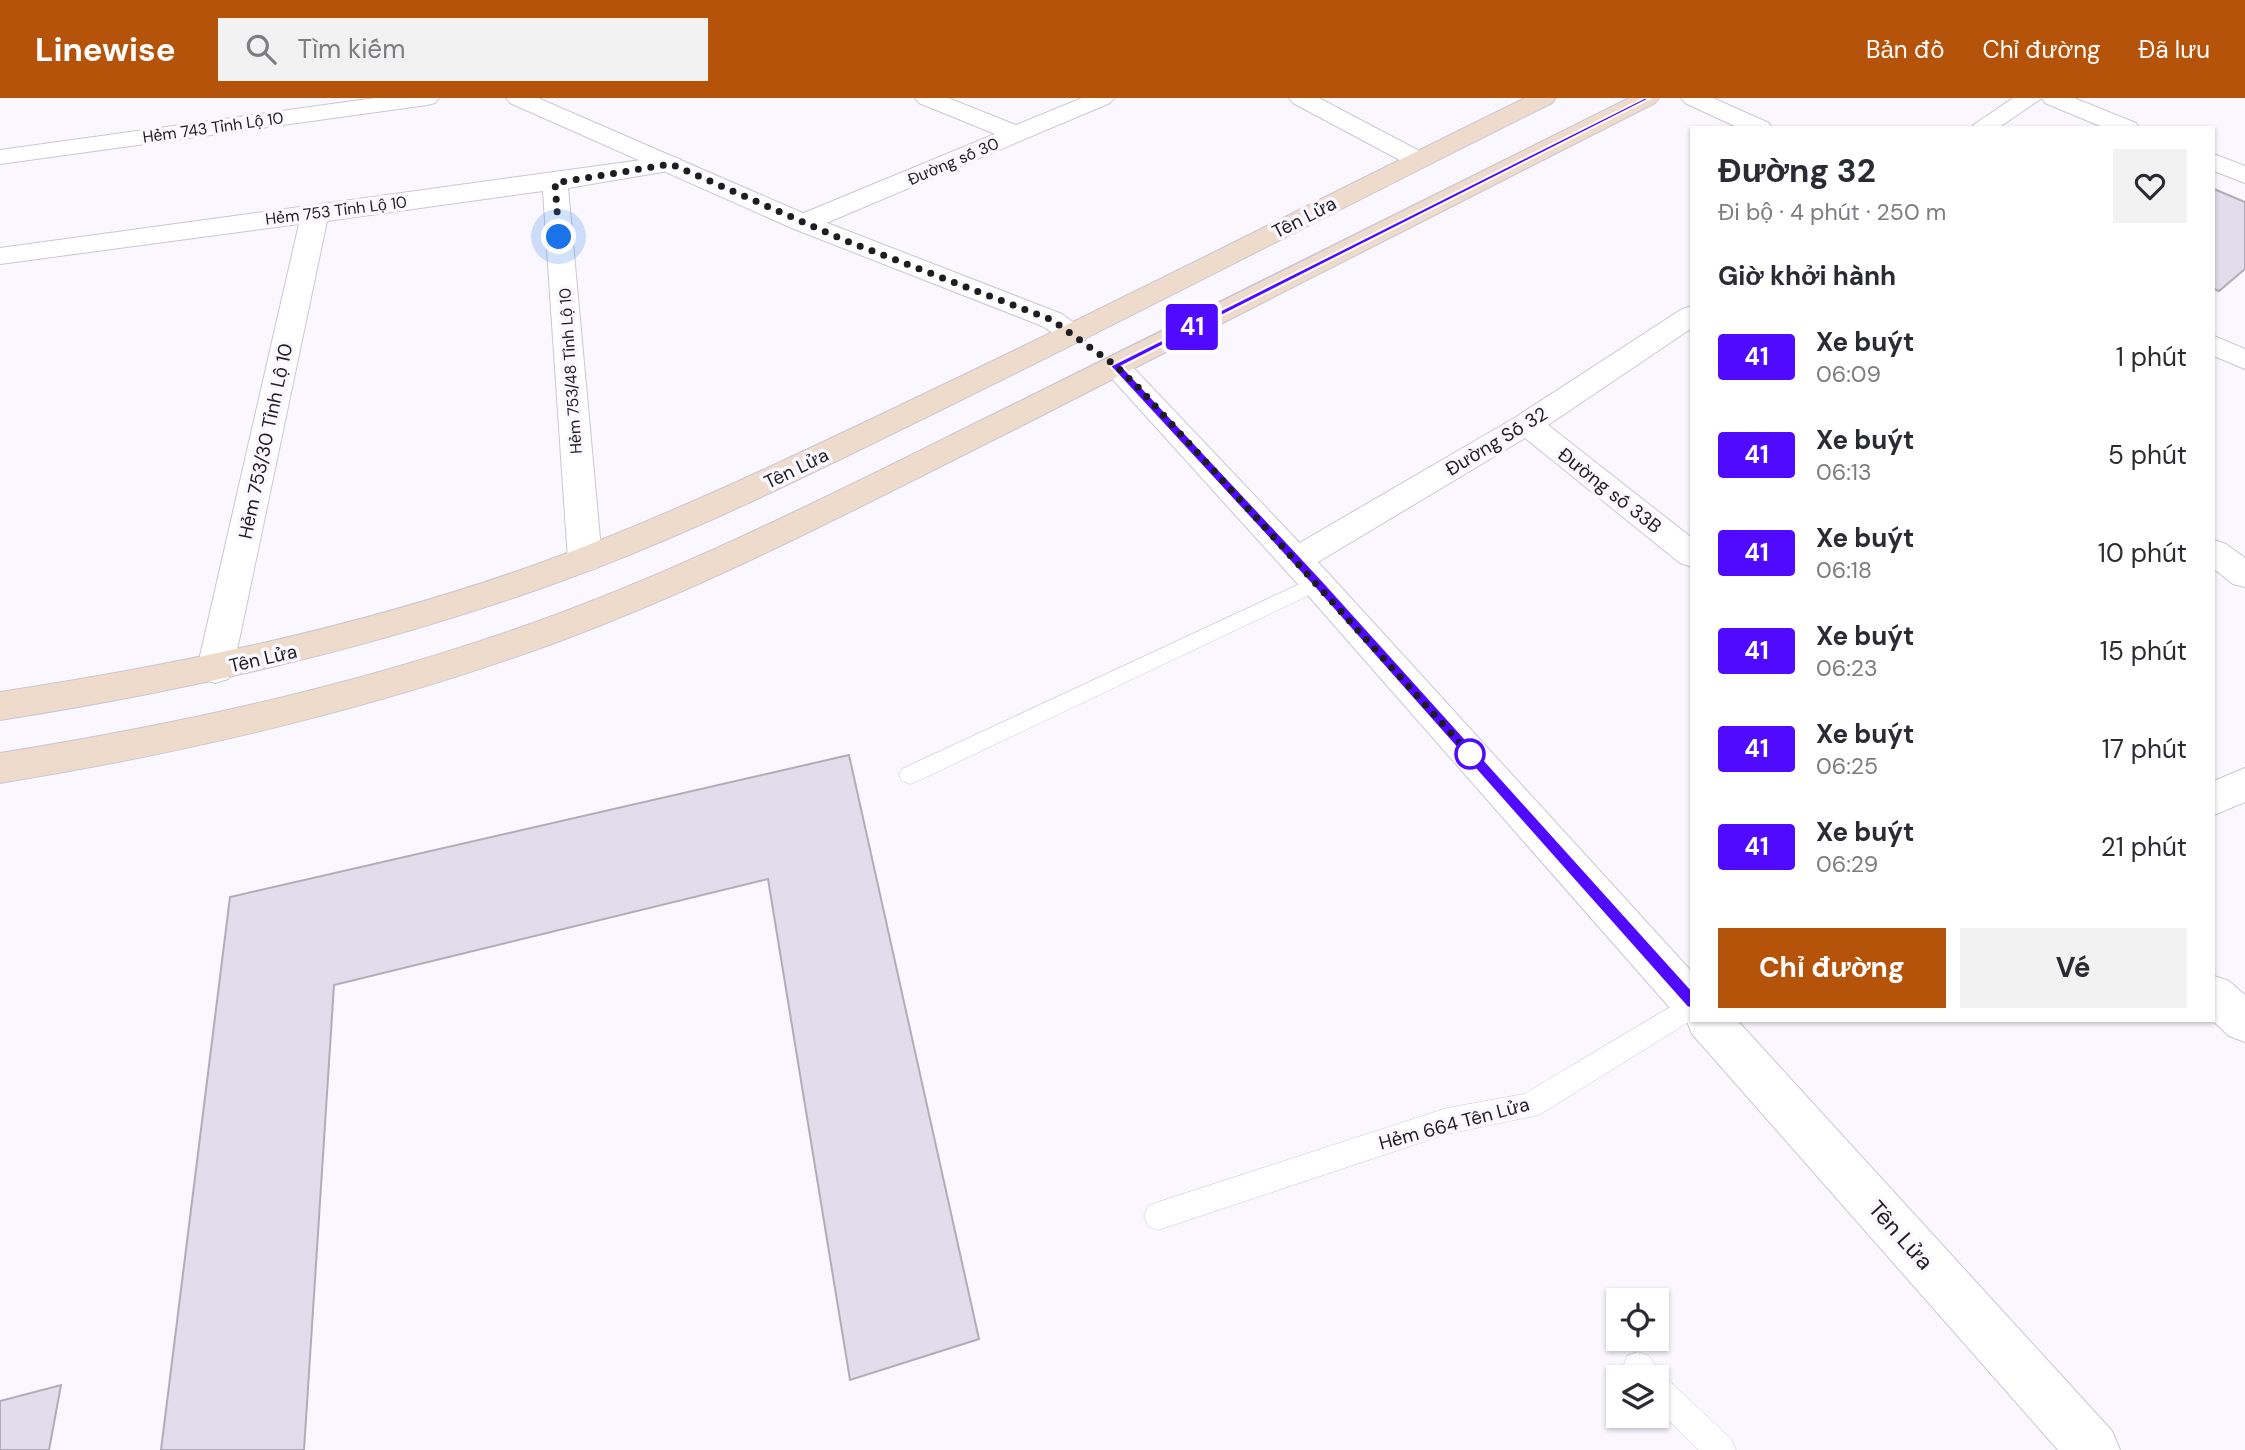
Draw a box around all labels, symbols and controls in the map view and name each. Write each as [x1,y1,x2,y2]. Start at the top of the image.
search box [218,18,708,81]
text: Linewise [35,28,176,71]
icon: search [242,30,280,68]
text: Tìm kiếm [298,32,405,66]
text: Bản đồ [1866,34,1944,65]
text: Chỉ đường [1982,34,2100,65]
text: Đã lưu [2138,34,2210,65]
street label: Hẻm 743 Tỉnh Lộ 10 [141,107,285,148]
street label: Đường số 30 [904,133,1002,190]
text: Đường 32 [1718,149,1876,192]
button: heart [2113,149,2187,223]
street label: Hẻm 753 Tỉnh Lộ 10 [264,191,408,230]
street label: Tên Lửa [1268,191,1341,244]
text: Đi bộ · 4 phút · 250 m [1718,197,1946,227]
your location [541,219,576,254]
text: Giờ khởi hành [1718,259,1896,293]
street label: Hẻm 753/48 Tỉnh Lộ 10 [554,287,587,455]
line badge: 41 [1160,304,1224,350]
text: 41 [1180,311,1204,342]
text: Xe buýt [1816,325,1914,359]
text: 1 phút [2116,340,2187,374]
street label: Hẻm 753/30 Tỉnh Lộ 10 [233,341,298,541]
text: 41 [1744,341,1769,372]
text: 06:09 [1816,359,1881,389]
street label: Đường Số 32 [1441,401,1552,482]
text: Xe buýt [1816,423,1914,457]
text: 5 phút [2108,438,2187,472]
text: 41 [1744,439,1769,470]
street label: Tên Lửa [760,442,833,495]
street label: Đường số 33B [1553,442,1667,539]
text: 06:13 [1816,457,1872,487]
text: Xe buýt [1816,521,1914,555]
text: 10 phút [2098,536,2187,570]
text: 41 [1744,537,1769,568]
text: 06:18 [1816,555,1872,585]
text: Xe buýt [1816,619,1914,653]
text: 15 phút [2100,634,2187,668]
text: 41 [1744,635,1769,666]
street label: Tên Lửa [227,639,299,678]
text: 06:23 [1816,653,1878,683]
text: Xe buýt [1816,717,1914,751]
text: 17 phút [2102,732,2187,766]
text: 41 [1744,733,1769,764]
unlabelled marker [1455,739,1485,769]
text: 06:25 [1816,751,1878,781]
text: Xe buýt [1816,815,1914,849]
text: 21 phút [2101,830,2187,864]
text: 41 [1744,831,1769,862]
text: 06:29 [1816,849,1878,879]
button: Chỉ đường [1718,928,1946,1008]
button: Vé [1960,928,2187,1008]
street label: Hẻm 664 Tên Lửa [1376,1091,1532,1156]
street label: Tên Lửa [1862,1194,1940,1276]
map controls [1606,1288,1669,1428]
button: locate [1606,1288,1669,1351]
button: layers [1606,1365,1669,1428]

